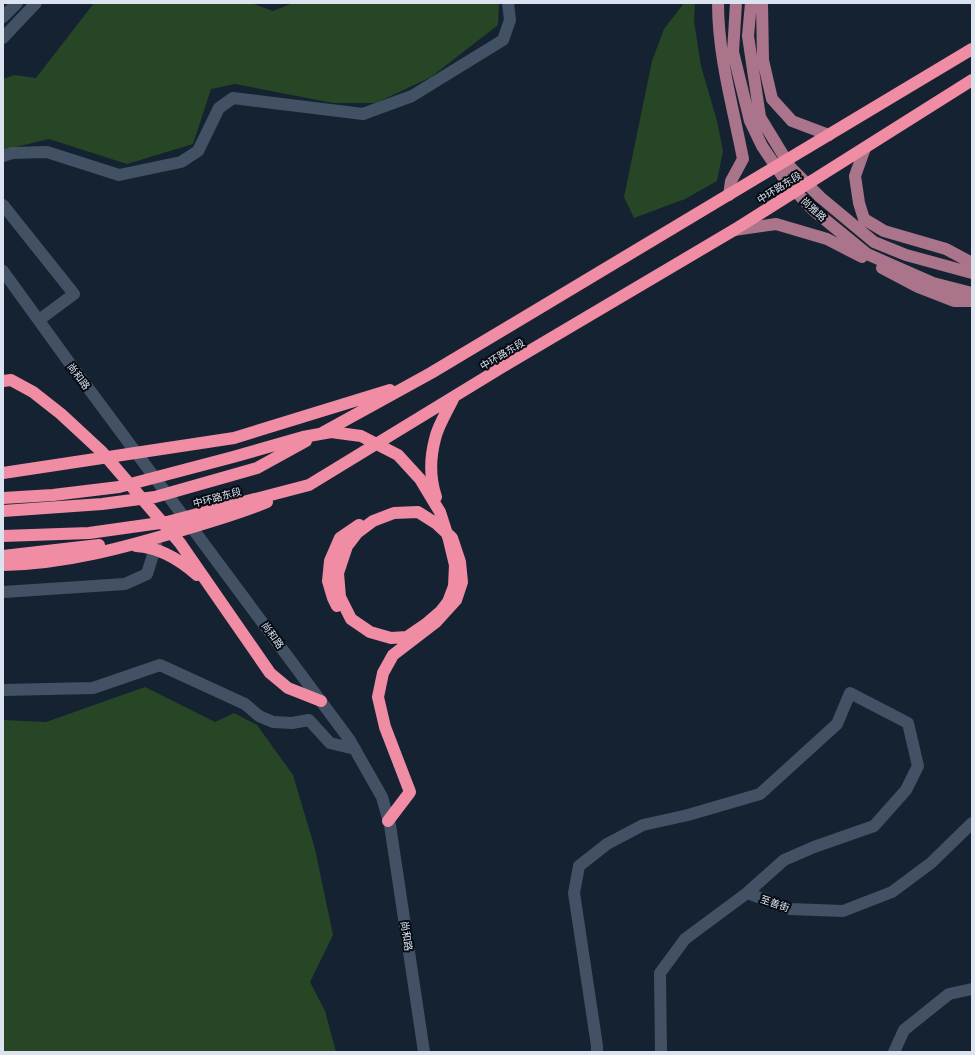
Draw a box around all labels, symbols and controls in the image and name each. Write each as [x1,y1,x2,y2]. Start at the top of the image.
street label: 中环路东段 [755,169,803,205]
street label: 尚雅路 [799,194,829,224]
street label: 中环路东段 [477,336,527,372]
street label: 尚和路 [65,360,93,392]
street label: 中环路东段 [191,485,243,509]
street label: 尚和路 [259,619,287,651]
street label: 至善街 [759,892,791,914]
street label: 尚和路 [399,920,415,952]

